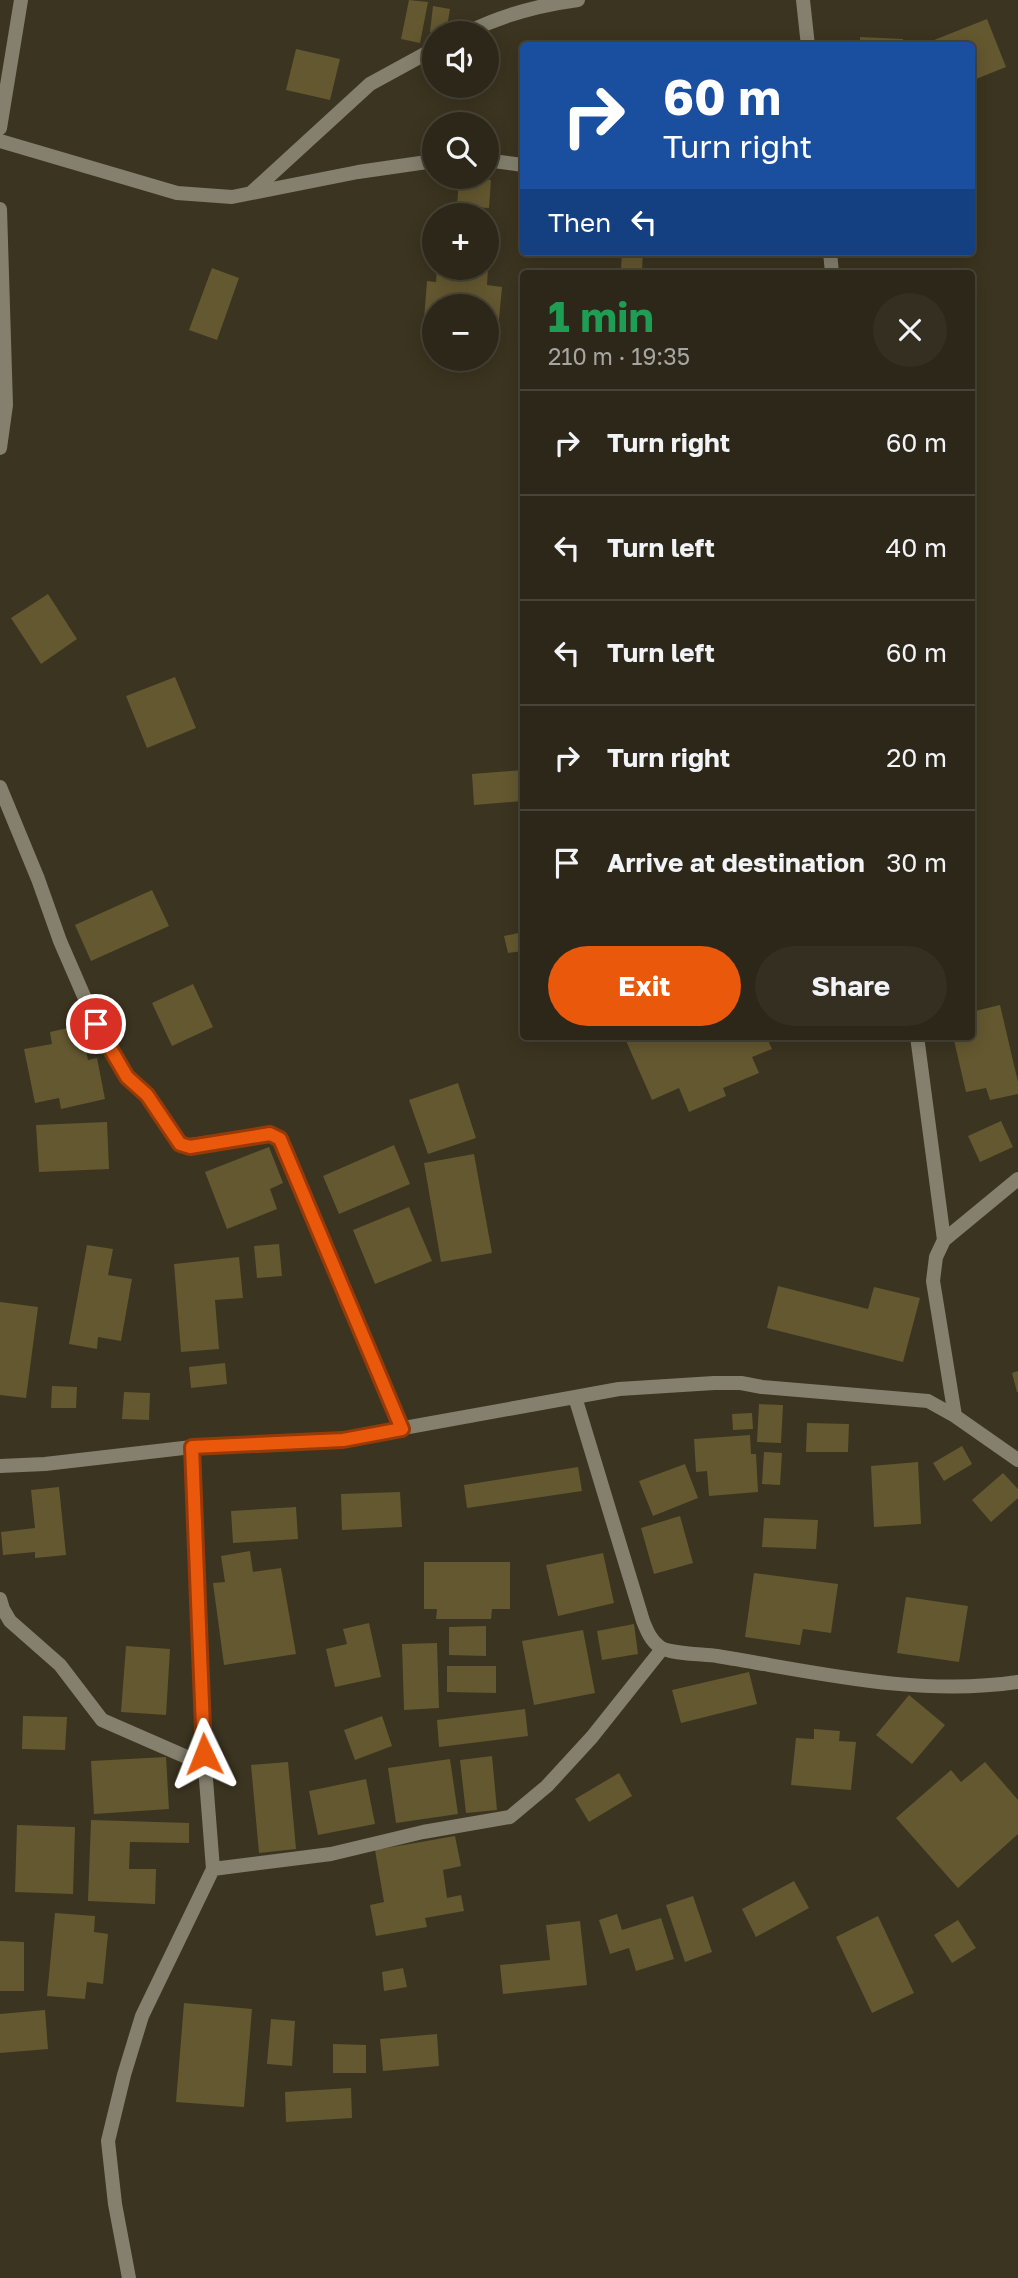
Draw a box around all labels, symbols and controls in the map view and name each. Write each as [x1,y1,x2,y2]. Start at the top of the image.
map controls [422,21,499,371]
button: sound [422,21,499,98]
text: 60 m [663,67,781,126]
icon: right [548,70,639,161]
button: search [422,112,499,189]
text: Turn right [663,127,812,165]
button: + [422,203,499,280]
icon: left [625,203,663,241]
text: Then [548,207,611,238]
text: 1 min [548,291,654,341]
button: close [873,293,947,367]
button: − [422,294,499,371]
text: 210 m · 19:35 [548,342,690,370]
icon: right [548,424,586,462]
text: Turn right [607,427,730,458]
text: 60 m [886,427,947,458]
icon: left [548,529,586,567]
text: Turn left [607,532,715,563]
text: 40 m [886,532,947,563]
icon: left [548,634,586,672]
text: Turn left [607,637,715,668]
text: 60 m [886,637,947,668]
icon: right [548,739,586,777]
text: Turn right [607,742,730,773]
text: 20 m [886,742,947,773]
icon: arrive [548,844,586,882]
text: Arrive at destination [607,847,865,878]
text: 30 m [886,847,947,878]
button: Exit [548,946,741,1026]
button: Share [755,946,947,1026]
pin [66,994,126,1054]
icon: arrive [77,1005,115,1043]
position arrow [167,1717,241,1791]

